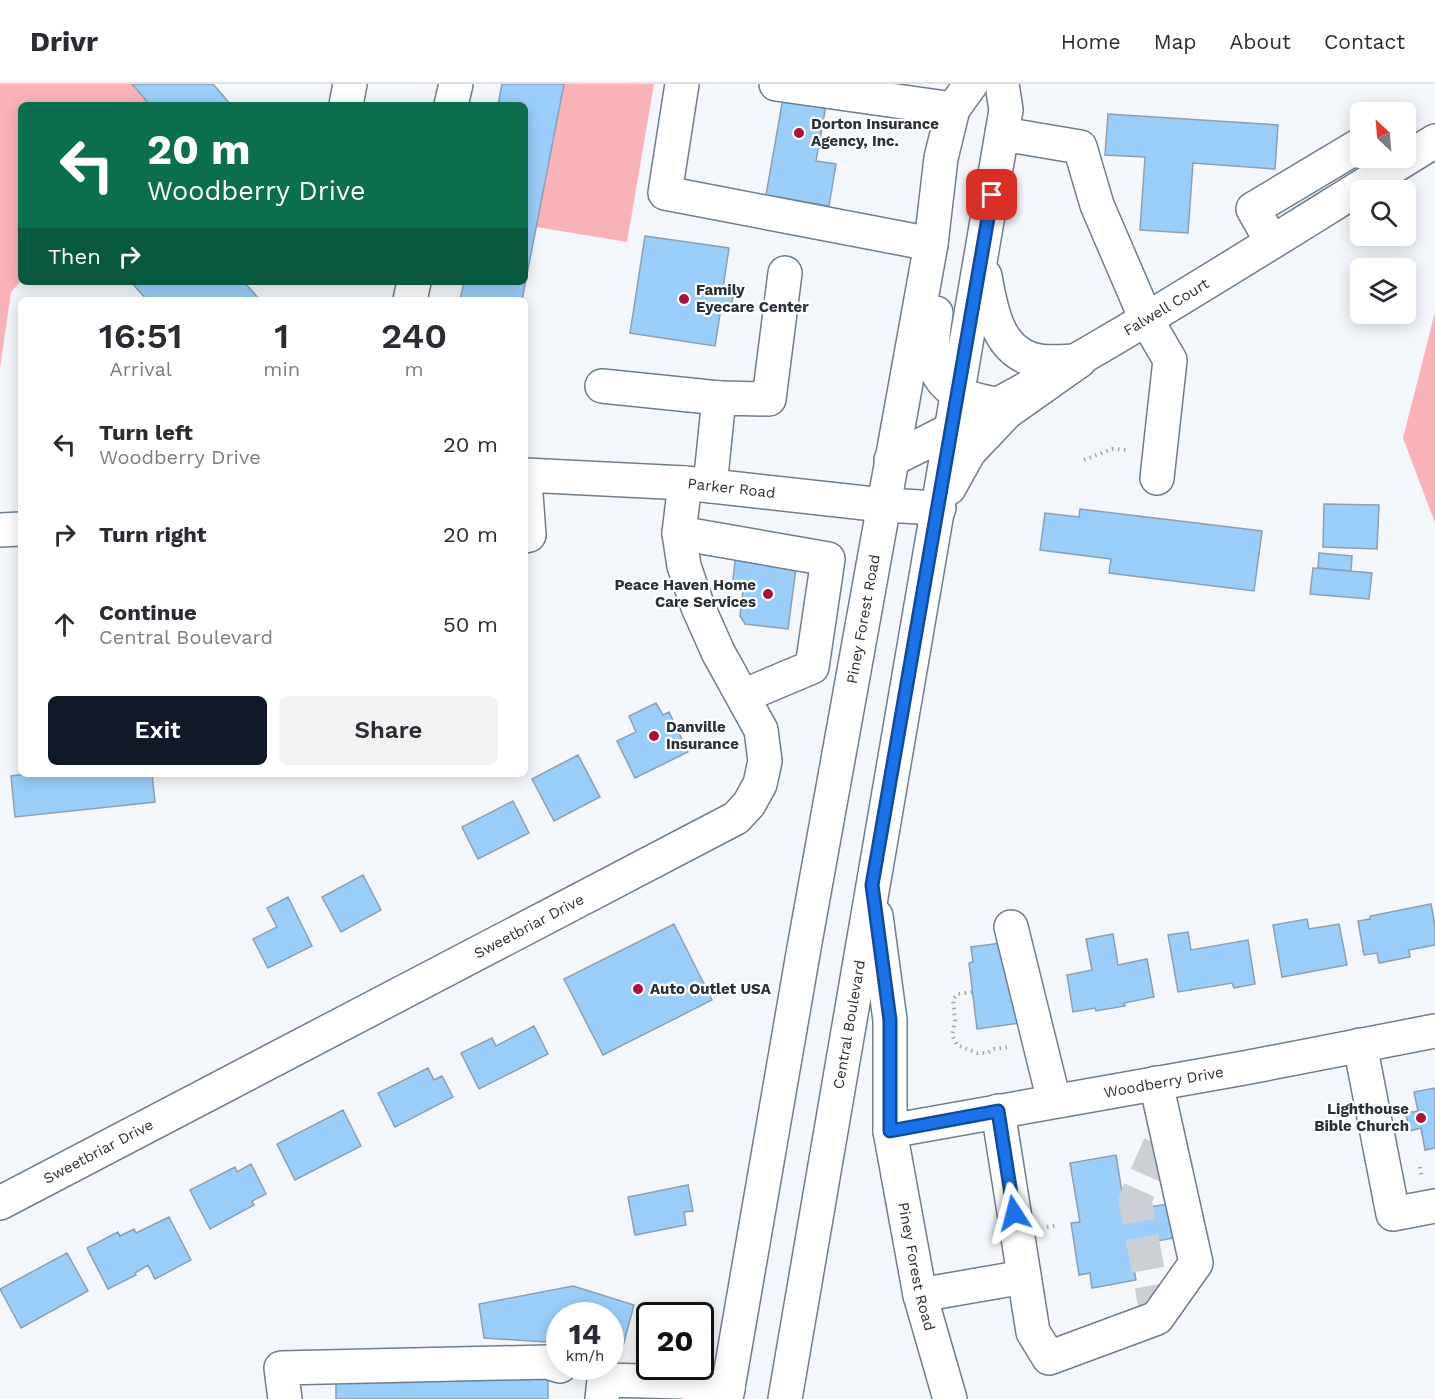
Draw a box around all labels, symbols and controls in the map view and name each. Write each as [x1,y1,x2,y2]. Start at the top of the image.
text: Drivr [30,25,98,58]
text: Home [1061,29,1121,54]
text: Map [1154,29,1197,54]
text: About [1230,29,1291,54]
text: Contact [1324,29,1405,54]
north arrow [1350,102,1416,168]
map controls [1350,102,1416,324]
place label: Dorton Insurance Agency, Inc. [811,115,939,150]
text: 20 m [147,125,251,174]
icon: left [48,126,126,204]
marker: Dorton Insurance Agency, Inc. [792,126,806,140]
pin [966,169,1017,220]
text: Woodberry Drive [147,175,366,207]
icon: arrive [975,178,1008,211]
button: search [1350,180,1416,246]
icon: right [113,240,146,273]
text: Then [48,244,101,269]
button: layers [1350,258,1416,324]
street label: Falwell Court [1120,274,1213,340]
place label: Family Eyecare Center [696,281,809,316]
marker: Family Eyecare Center [677,292,691,306]
text: 16:51 [99,315,183,357]
text: 1 [274,315,289,357]
text: 240 [381,315,447,357]
text: Arrival [109,357,172,381]
text: min [263,357,300,381]
text: m [405,357,424,381]
text: Turn left [99,420,193,445]
icon: left [48,428,81,461]
text: 20 m [443,432,498,457]
text: Woodberry Drive [99,445,261,469]
street label: Parker Road [687,474,776,502]
icon: right [48,518,81,551]
text: Turn right [99,522,206,547]
text: 20 m [443,522,498,547]
street label: Piney Forest Road [843,553,884,685]
place label: Peace Haven Home Care Services [615,576,756,611]
marker: Peace Haven Home Care Services [761,587,775,601]
text: Continue [99,600,197,625]
icon: ahead [48,608,81,641]
text: 50 m [443,612,498,637]
text: Central Boulevard [99,625,273,649]
button: Exit [48,696,267,765]
button: Share [279,696,498,765]
place label: Danville Insurance [666,718,739,753]
marker: Danville Insurance [647,729,661,743]
street label: Sweetbriar Drive [471,890,587,962]
street label: Central Boulevard [829,959,869,1090]
place label: Auto Outlet USA [650,980,772,998]
marker: Auto Outlet USA [631,982,645,996]
street label: Woodberry Drive [1102,1063,1225,1102]
place label: Lighthouse Bible Church [1314,1100,1409,1135]
marker: Lighthouse Bible Church [1414,1111,1428,1125]
street label: Sweetbriar Drive [40,1115,156,1188]
position arrow [982,1181,1046,1245]
street label: Piney Forest Road [894,1201,939,1333]
speed limit sign: 20 [636,1302,714,1380]
text: 14 [569,1316,601,1351]
text: km/h [566,1347,604,1365]

